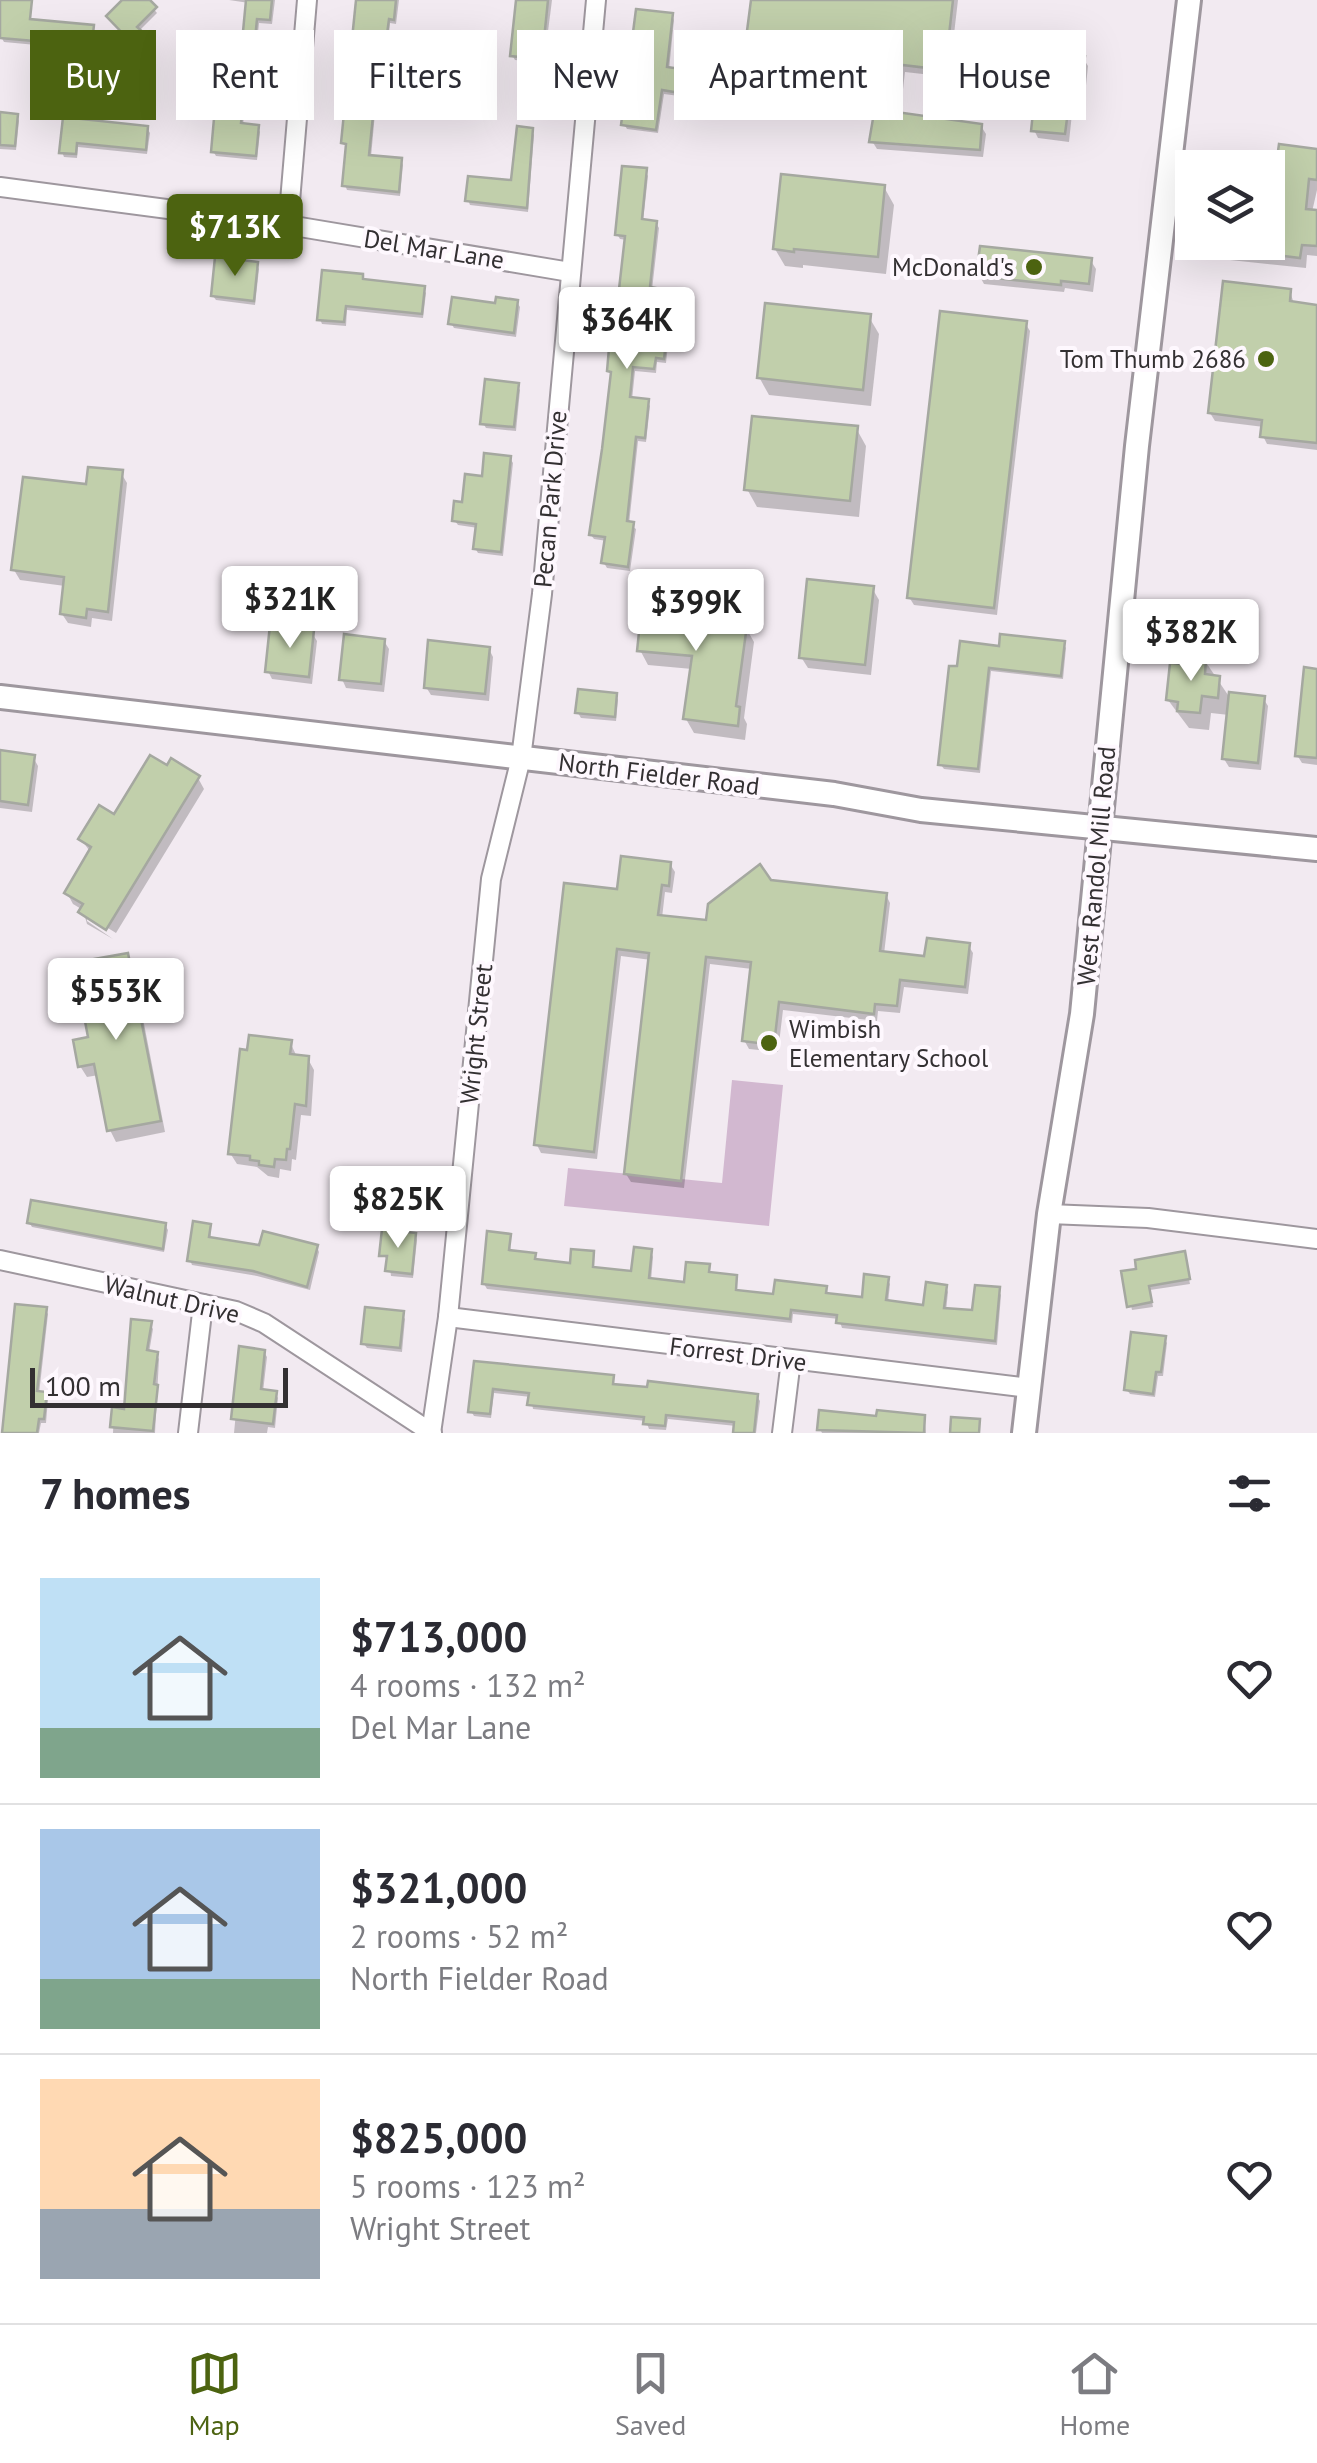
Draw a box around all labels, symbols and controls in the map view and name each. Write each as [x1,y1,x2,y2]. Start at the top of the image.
chip: Buy [30,30,156,120]
chip: Rent [176,30,314,120]
chip: Filters [334,30,497,120]
chip: New [517,30,654,120]
chip: Apartment [674,30,903,120]
chip: House [923,30,1086,120]
map controls [1175,150,1285,260]
button: layers [1175,150,1285,260]
pin: $713K [165,194,305,279]
text: $713K [189,205,281,247]
street label: Del Mar Lane [362,222,506,276]
place label: McDonald's [892,251,1014,283]
marker: McDonald's [1023,256,1045,278]
pin: $364K [557,287,697,372]
text: $364K [581,298,673,340]
place label: Tom Thumb 2686 [1060,343,1246,375]
marker: Tom Thumb 2686 [1255,348,1277,370]
street label: Pecan Park Drive [526,409,574,589]
pin: $321K [220,566,360,651]
pin: $399K [626,569,766,654]
text: $321K [244,577,336,619]
text: $399K [650,580,742,622]
pin: $382K [1121,599,1261,684]
text: $382K [1145,610,1237,652]
street label: West Randol Mill Road [1070,745,1122,987]
street label: North Fielder Road [557,746,761,802]
pin: $553K [46,958,186,1043]
street label: Wright Street [453,962,499,1106]
text: $553K [70,969,162,1011]
place label: Wimbish Elementary School [789,1013,989,1074]
marker: Wimbish Elementary School [758,1032,780,1054]
pin: $825K [328,1166,468,1251]
text: $825K [352,1177,444,1219]
street label: Walnut Drive [101,1268,243,1330]
street label: Forrest Drive [668,1330,808,1378]
scale bar [30,1363,288,1408]
text: 100 m [45,1367,121,1404]
text: 7 homes [40,1466,191,1521]
icon: filters [1222,1466,1277,1521]
text: $713,000 [350,1609,527,1664]
icon: home [120,1618,240,1738]
icon: heart [1222,1651,1277,1706]
text: 4 rooms · 132 m² [350,1664,586,1706]
text: Del Mar Lane [350,1706,531,1748]
text: $321,000 [350,1860,527,1915]
icon: home [120,1869,240,1989]
icon: heart [1222,1902,1277,1957]
text: 2 rooms · 52 m² [350,1915,568,1957]
text: North Fielder Road [350,1957,609,1999]
text: $825,000 [350,2110,527,2165]
icon: home [120,2119,240,2239]
icon: heart [1222,2152,1277,2207]
text: 5 rooms · 123 m² [350,2165,586,2207]
text: Wright Street [350,2207,530,2249]
tab: Map [187,2346,242,2443]
tab: Saved [615,2346,686,2443]
tab: Home [1060,2346,1130,2443]

